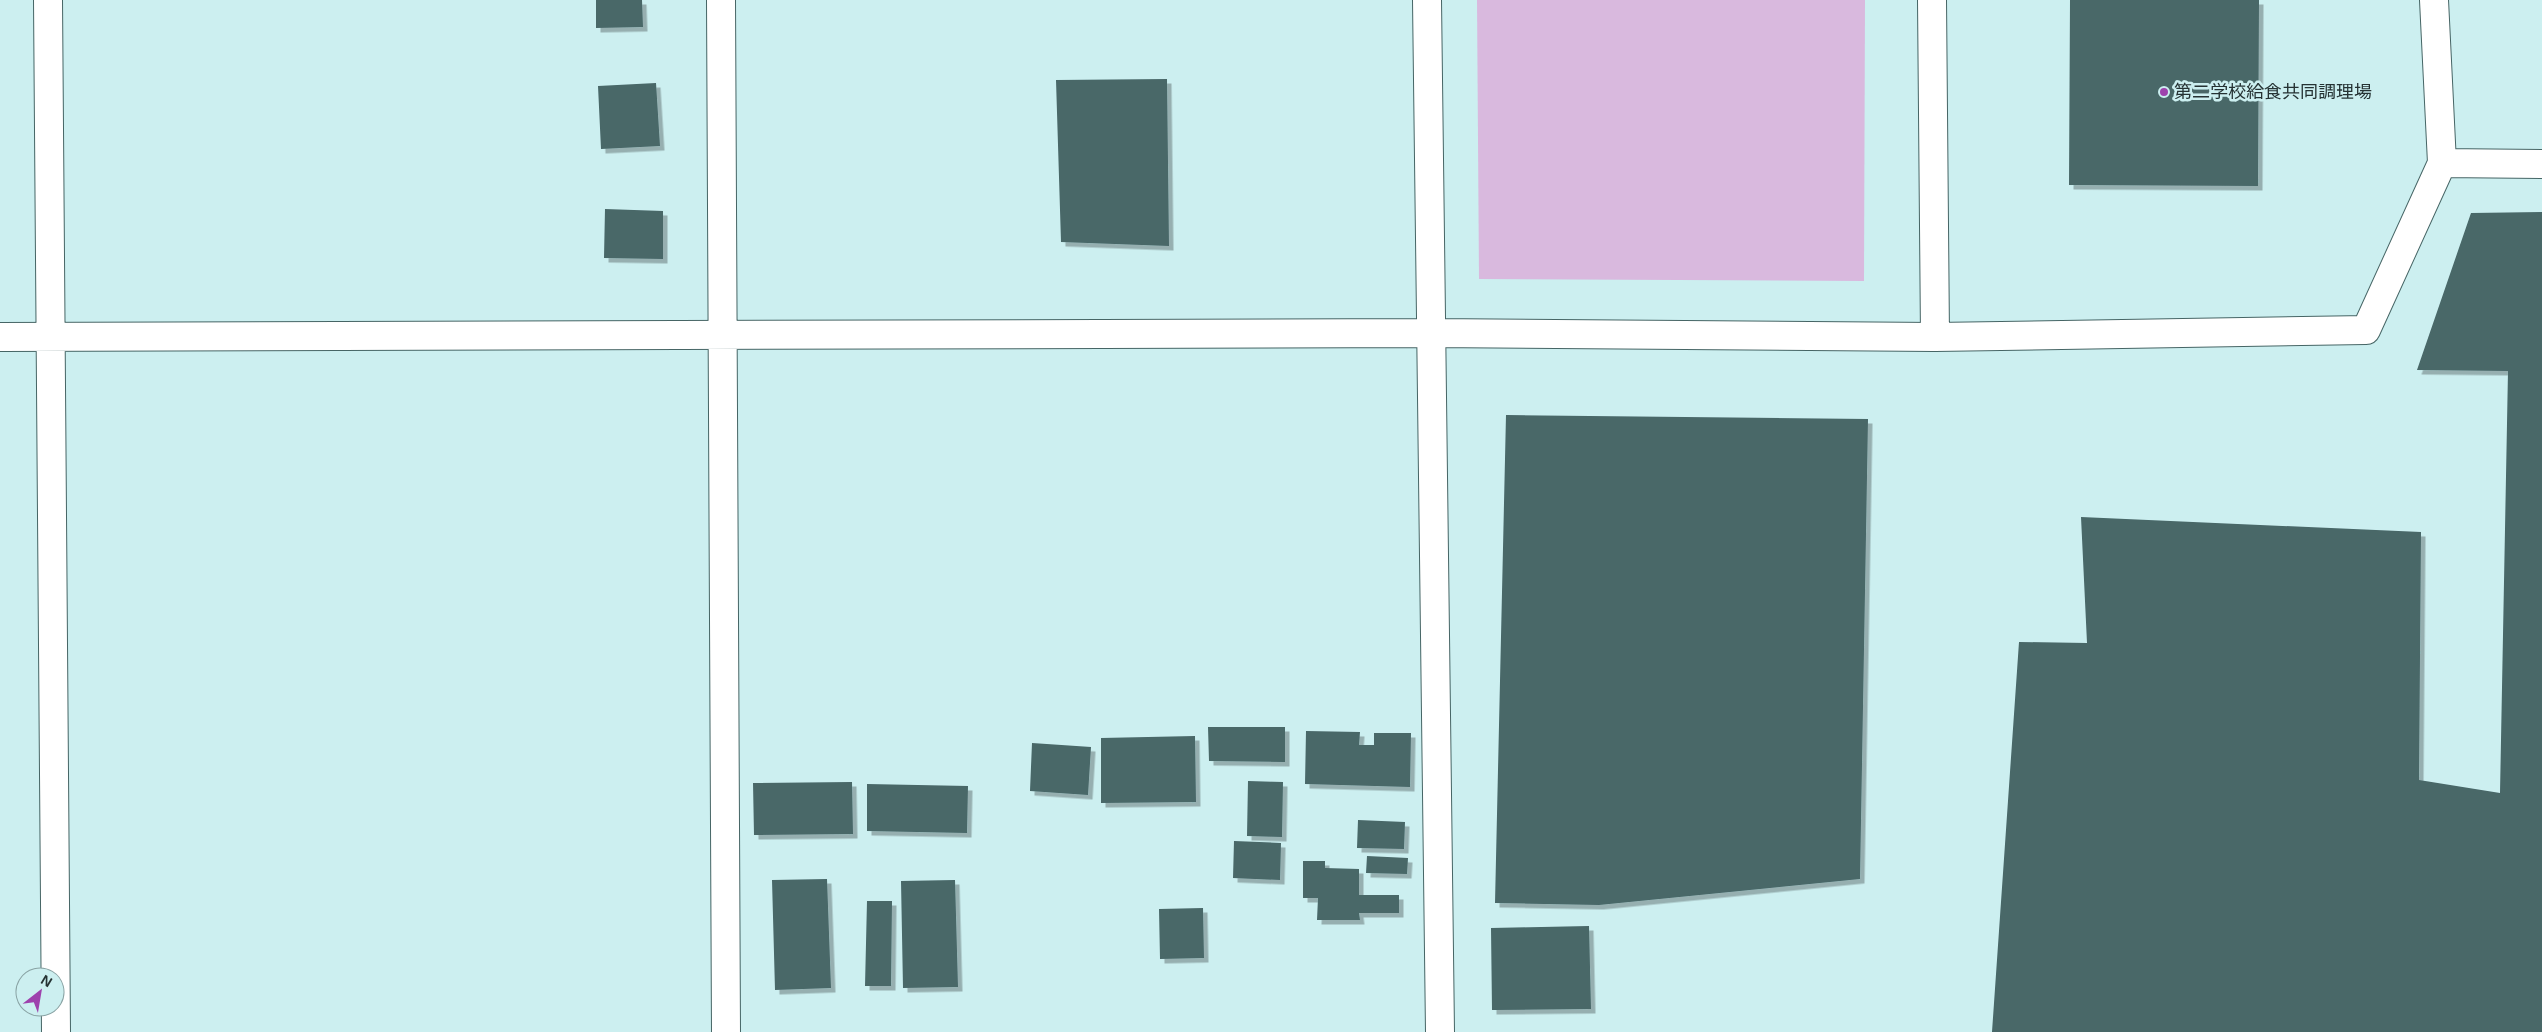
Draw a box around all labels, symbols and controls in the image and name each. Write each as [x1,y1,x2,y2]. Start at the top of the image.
place label: 第二学校給食共同調理場 [2174,82,2372,102]
marker: 第二学校給食共同調理場 [2158,86,2170,98]
north arrow [15,967,65,1017]
text: N [38,971,55,990]

